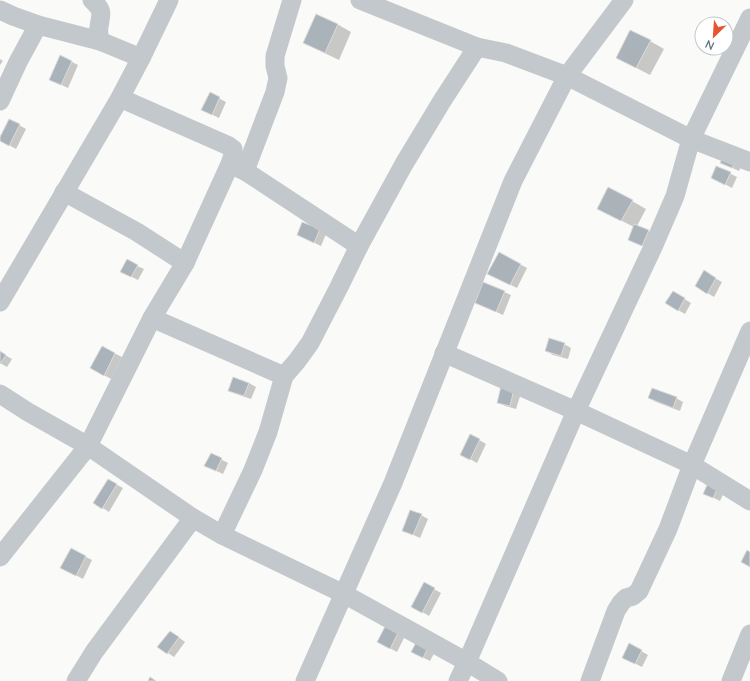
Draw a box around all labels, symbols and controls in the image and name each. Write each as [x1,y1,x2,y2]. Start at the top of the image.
north arrow [694,16,734,56]
text: N [703,38,716,53]

